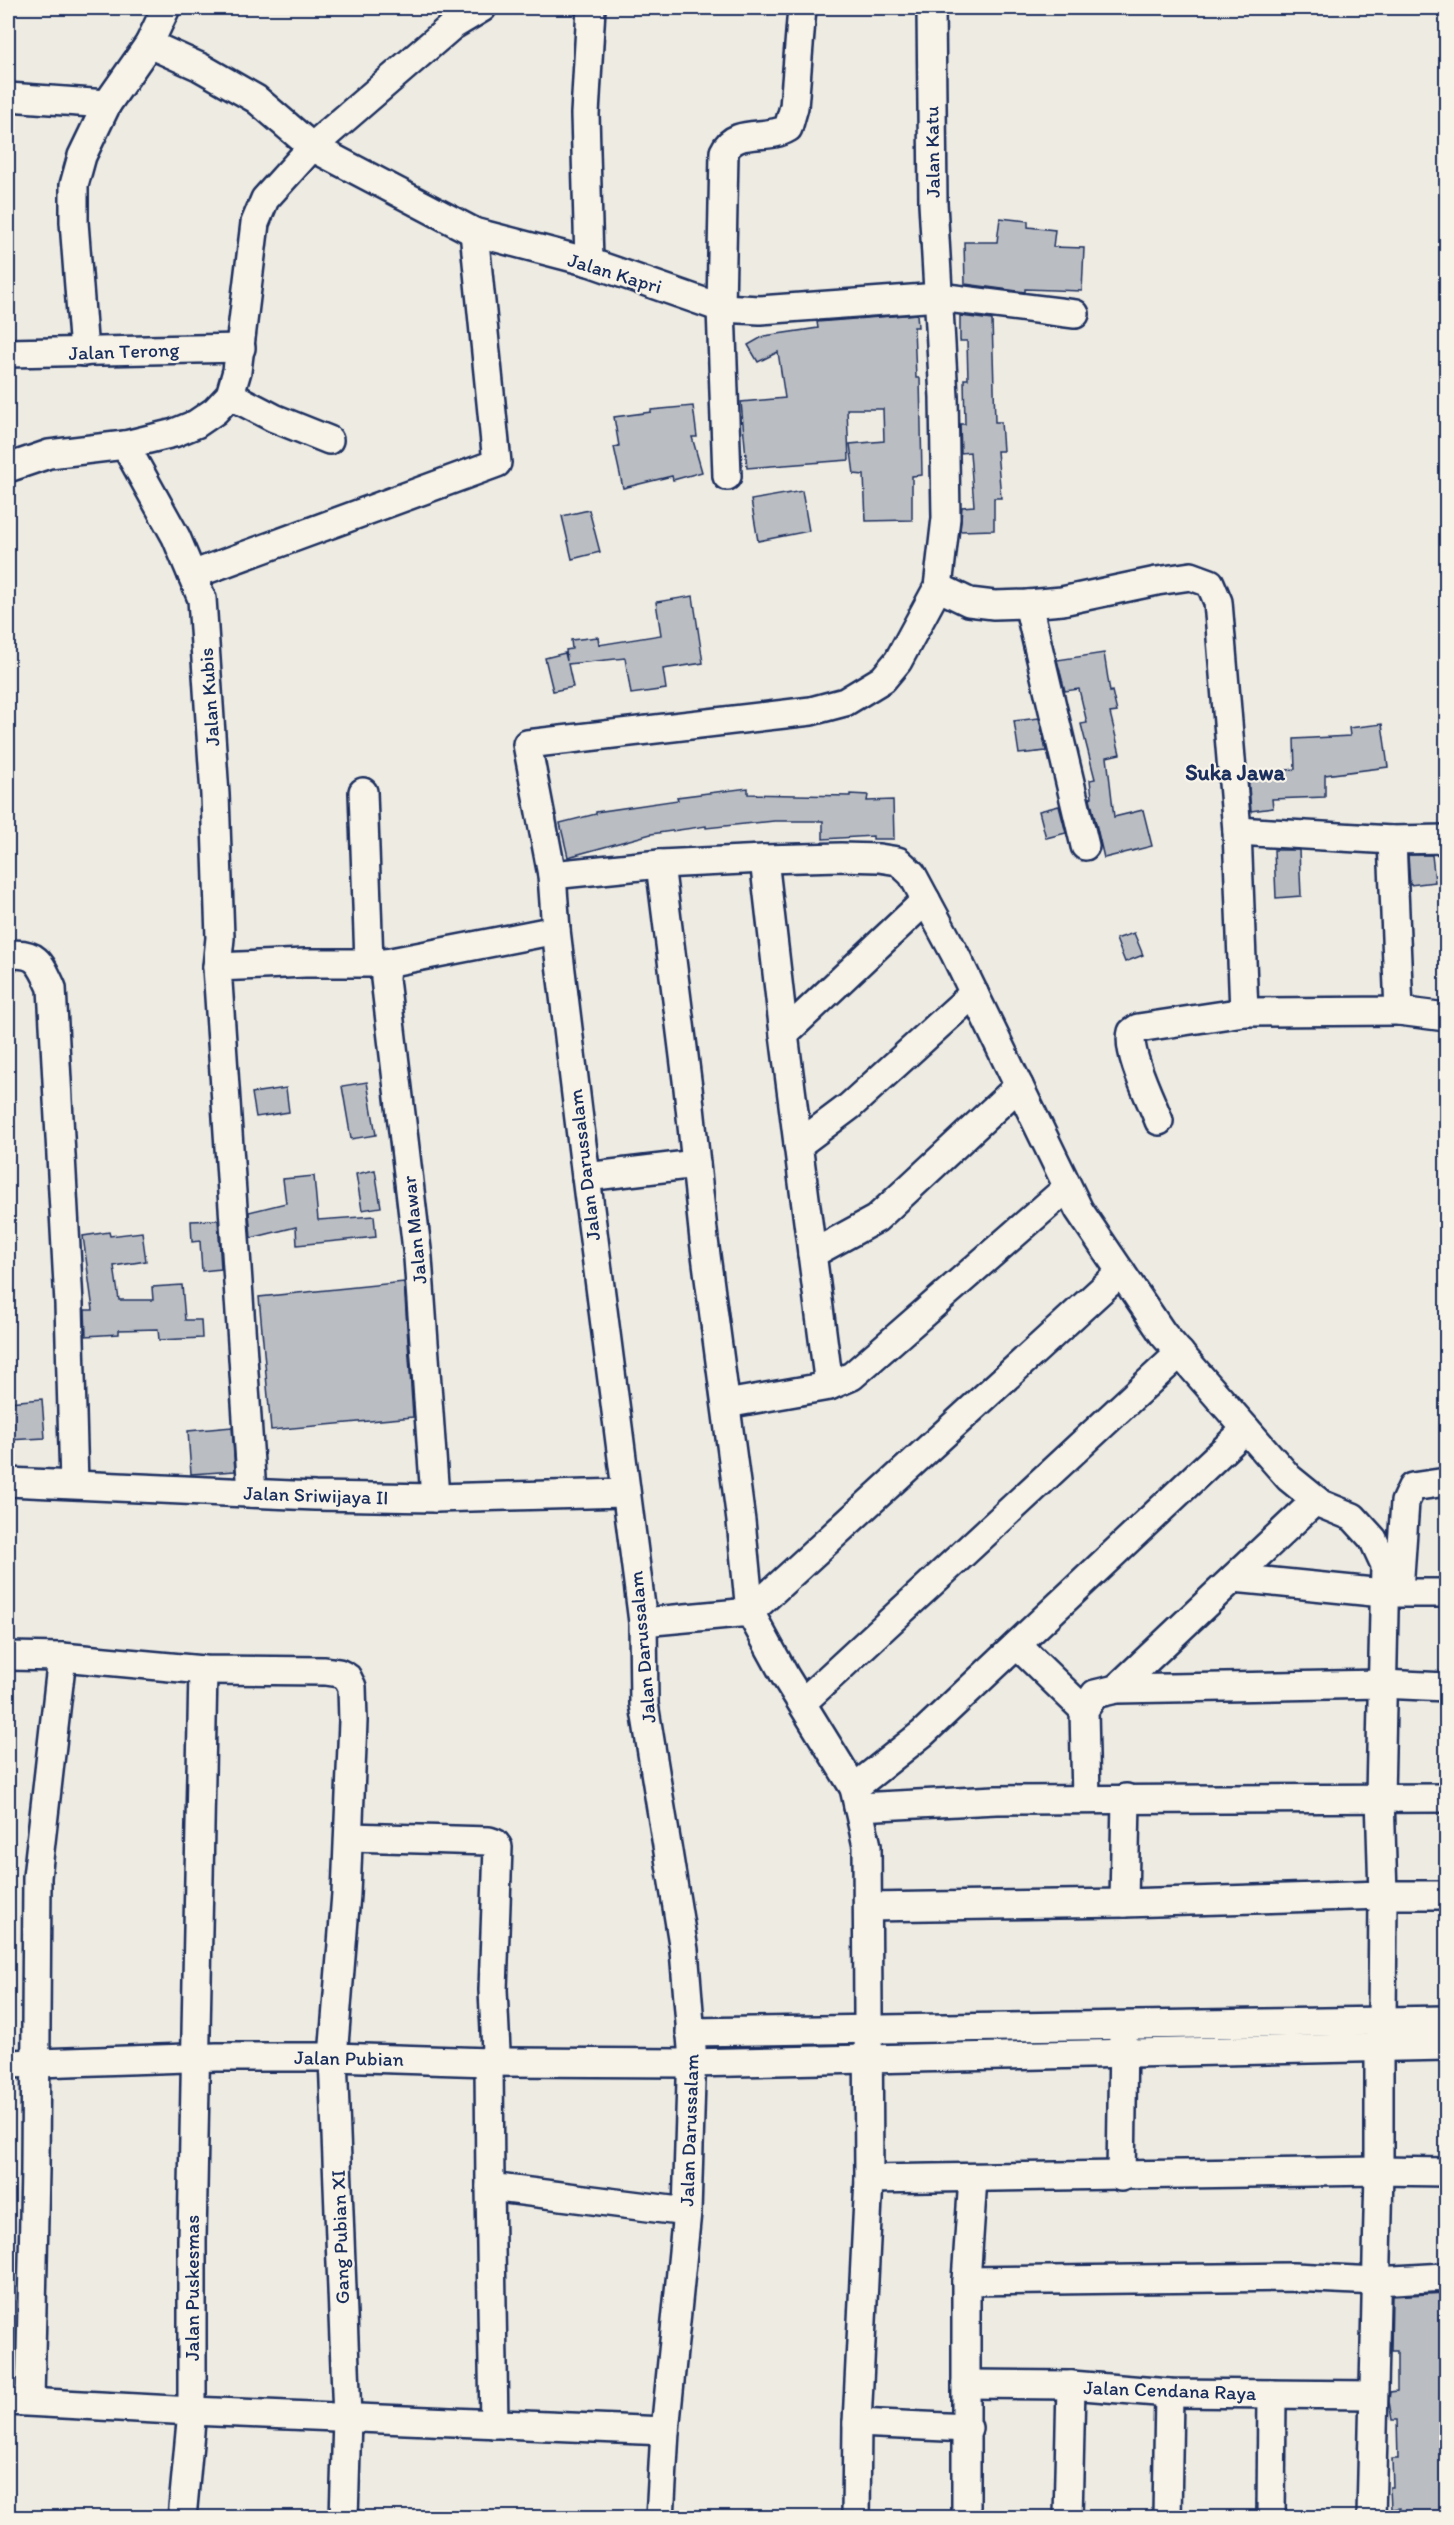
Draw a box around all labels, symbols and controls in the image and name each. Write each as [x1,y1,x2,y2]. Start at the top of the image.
street label: Jalan Katu [919,106,945,198]
street label: Jalan Kapri [565,247,665,299]
street label: Jalan Terong [68,337,181,365]
street label: Jalan Kubis [194,647,224,747]
district label: Suka Jawa [1185,759,1285,786]
street label: Jalan Darussalam [563,1087,605,1242]
street label: Jalan Mawar [396,1175,432,1285]
street label: Jalan Sriwijaya II [243,1480,389,1510]
street label: Jalan Darussalam [623,1570,661,1724]
street label: Jalan Pubian [294,2045,404,2071]
street label: Jalan Darussalam [674,2053,704,2207]
street label: Gang Pubian XI [326,2169,354,2305]
street label: Jalan Puskesmas [180,2215,204,2361]
street label: Jalan Cendana Raya [1083,2375,1257,2405]

